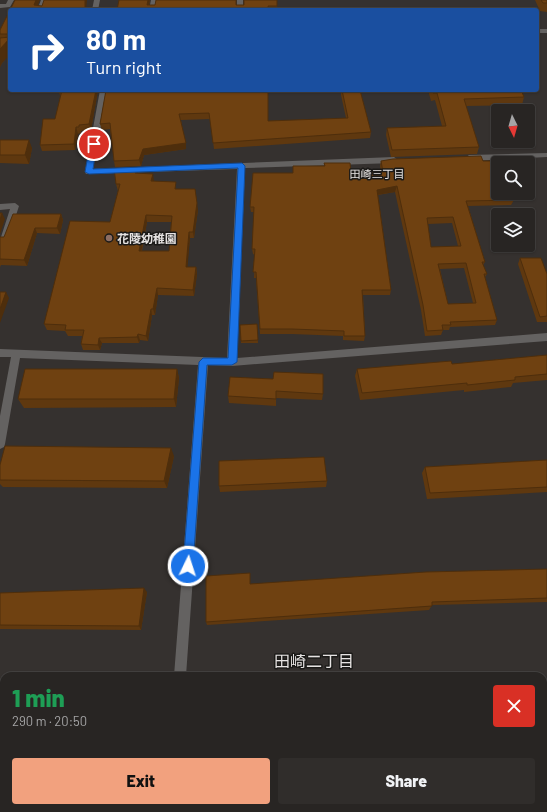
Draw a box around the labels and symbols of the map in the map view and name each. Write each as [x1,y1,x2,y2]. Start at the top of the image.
north arrow [491,104,535,148]
pin [77,127,111,161]
district label: 田崎三丁目 [350,167,405,180]
place label: 花陵幼稚園 [117,231,177,245]
marker: 花陵幼稚園 [104,233,114,243]
position arrow [167,545,209,587]
district label: 田崎二丁目 [274,651,354,670]

